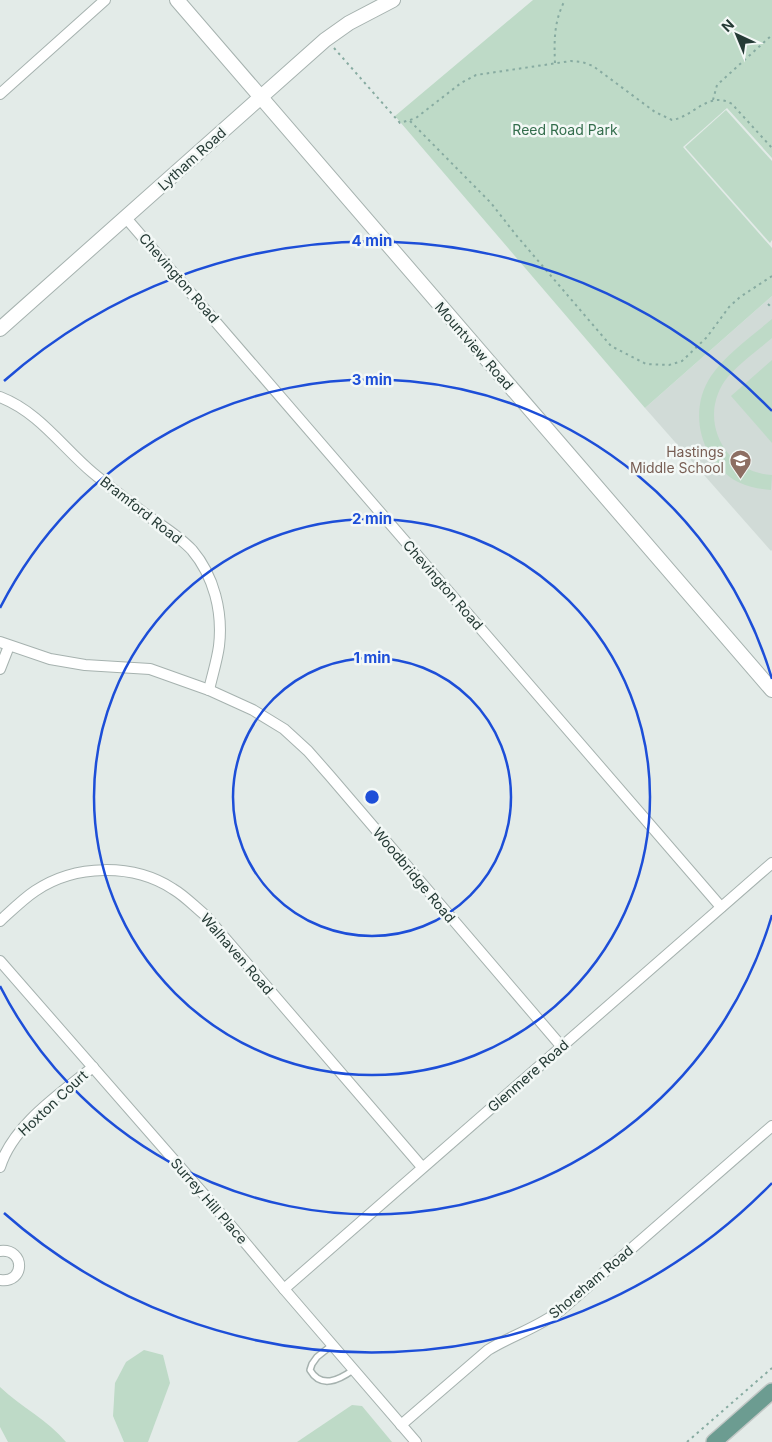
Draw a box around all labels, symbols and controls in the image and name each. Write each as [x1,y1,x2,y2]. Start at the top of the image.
north arrow [712,10,762,60]
text: N [718,15,737,35]
park label: Reed Road Park [512,121,618,138]
street label: Lytham Road [154,124,229,194]
street label: Chevington Road [136,229,223,326]
text: 4 min [352,231,392,250]
street label: Mountview Road [432,298,517,393]
text: 3 min [352,370,392,389]
place label: Hastings Middle School [630,443,724,476]
school or university icon: Hastings Middle School [728,448,752,479]
street label: Bramford Road [97,472,186,547]
text: 2 min [352,509,392,528]
street label: Chevington Road [400,536,487,633]
text: 1 min [353,648,391,667]
centre of rings [363,788,381,806]
street label: Woodbridge Road [370,824,459,926]
street label: Walhaven Road [197,910,277,998]
street label: Glenmere Road [484,1036,572,1115]
street label: Hoxton Court [15,1066,91,1139]
street label: Surrey Hill Place [167,1154,251,1247]
street label: Shoreham Road [545,1241,636,1322]

